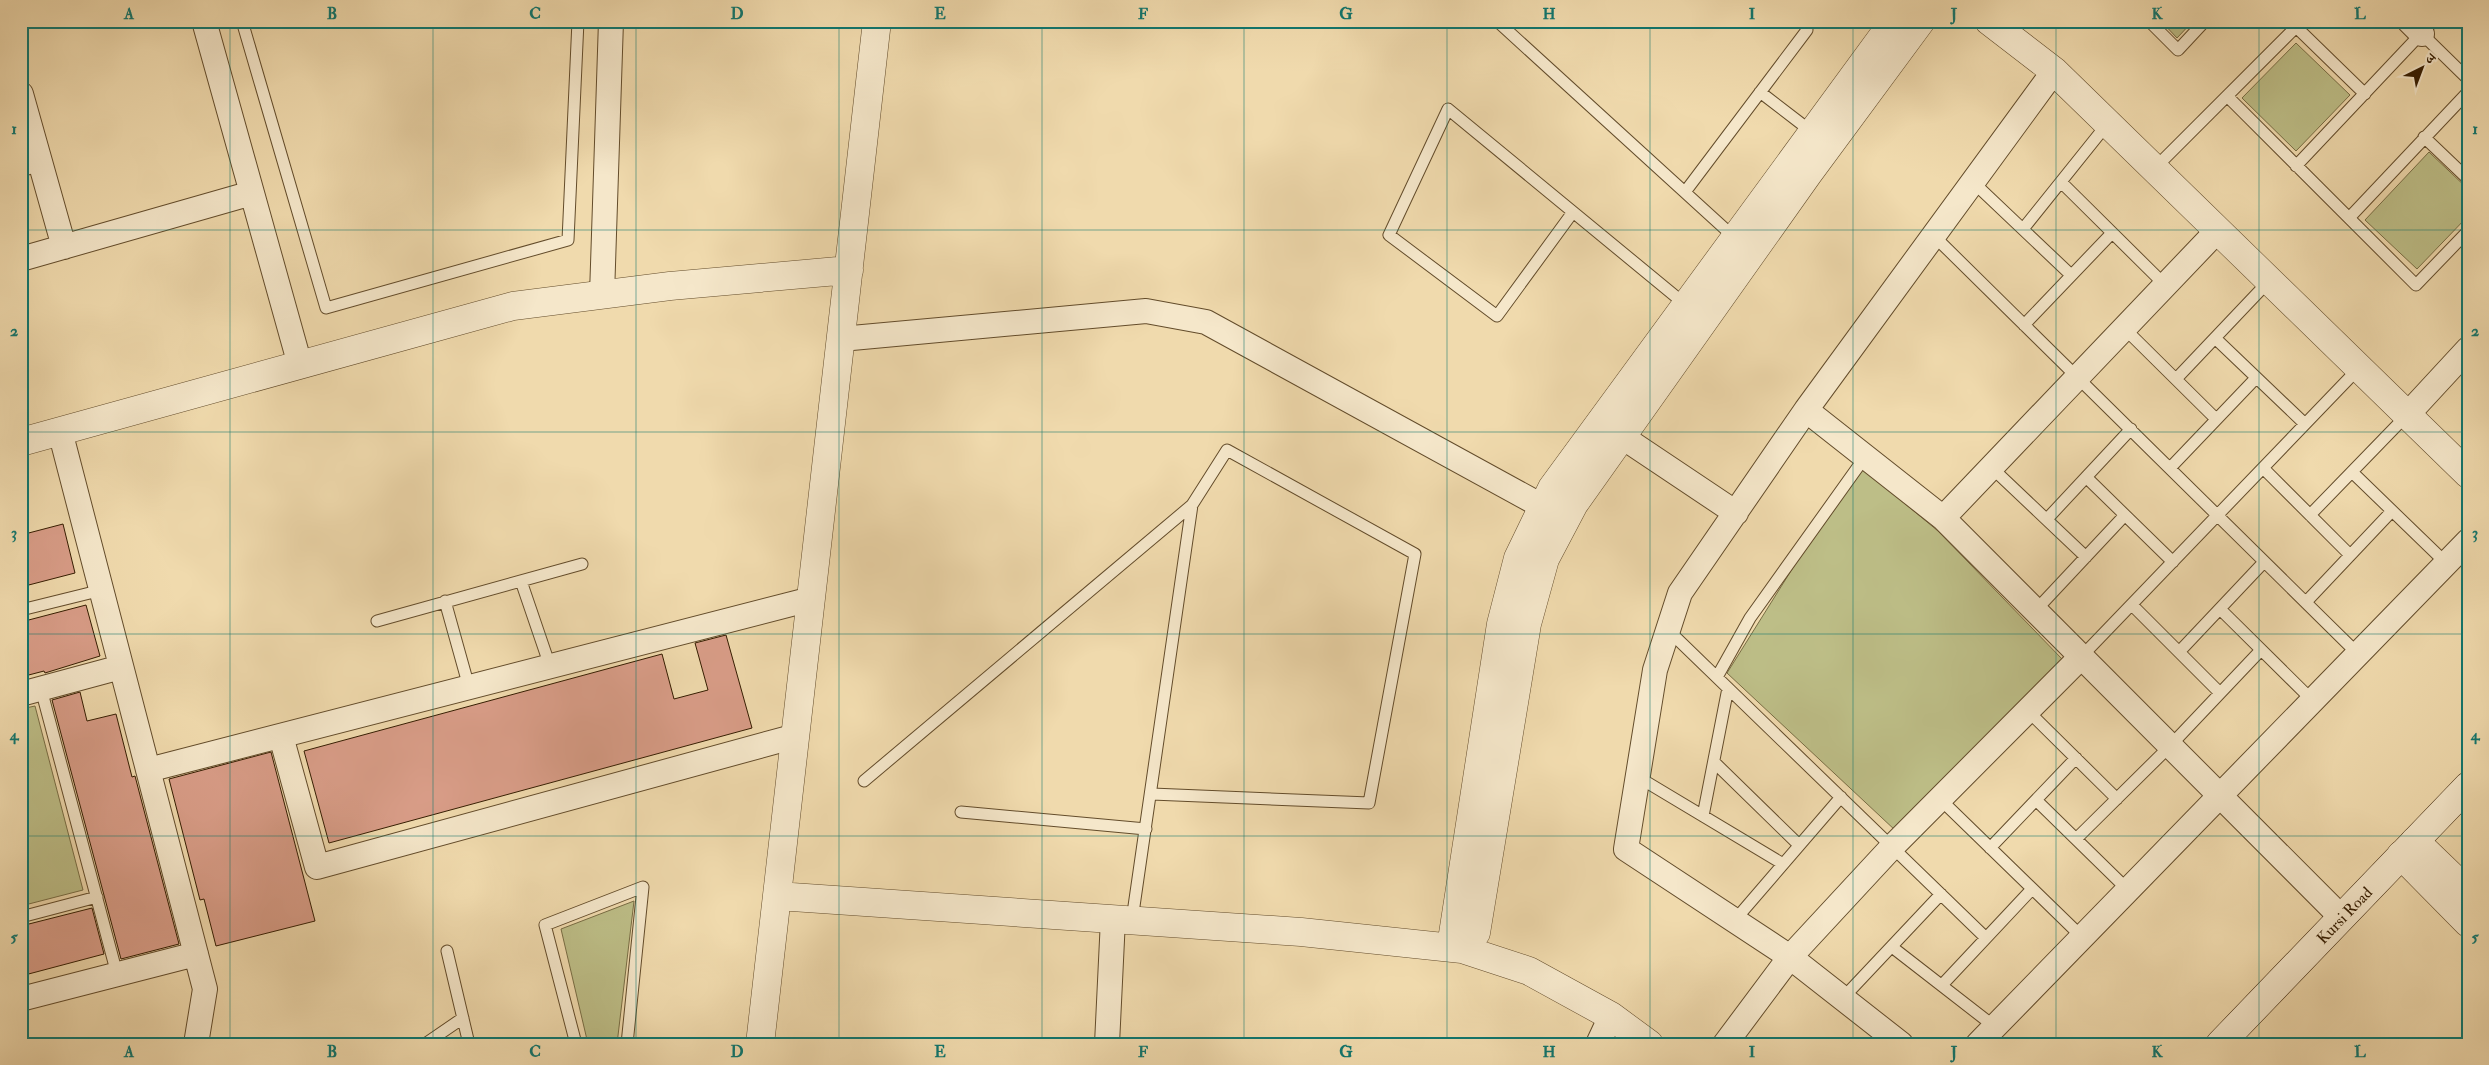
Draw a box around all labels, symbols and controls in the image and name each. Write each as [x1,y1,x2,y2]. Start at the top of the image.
text: A [123,4,135,24]
text: B [327,4,337,24]
text: C [529,4,541,24]
text: D [730,4,744,24]
text: E [934,4,946,24]
text: F [1138,4,1148,24]
text: G [1339,4,1353,24]
text: H [1542,4,1556,24]
text: I [1749,4,1756,24]
text: J [1950,4,1958,25]
text: K [2151,4,2163,24]
text: L [2354,4,2366,24]
north arrow [2396,42,2446,92]
text: उ [2421,49,2439,68]
text: 1 [11,119,17,139]
text: 1 [2472,119,2478,139]
text: 2 [10,321,18,341]
text: 2 [2471,321,2479,341]
text: 3 [11,523,17,543]
text: 3 [2472,523,2478,543]
text: 4 [9,725,20,745]
text: 4 [2470,725,2481,745]
street label: Kursi Road [2313,883,2377,948]
text: 5 [10,927,18,947]
text: 5 [2471,927,2479,947]
text: A [123,1042,135,1062]
text: B [327,1042,337,1062]
text: C [529,1042,541,1062]
text: D [730,1042,744,1062]
text: E [934,1042,946,1062]
text: F [1138,1042,1148,1062]
text: G [1339,1042,1353,1062]
text: H [1542,1042,1556,1062]
text: I [1749,1042,1756,1062]
text: J [1950,1042,1958,1063]
text: K [2151,1042,2163,1062]
text: L [2354,1042,2366,1062]

